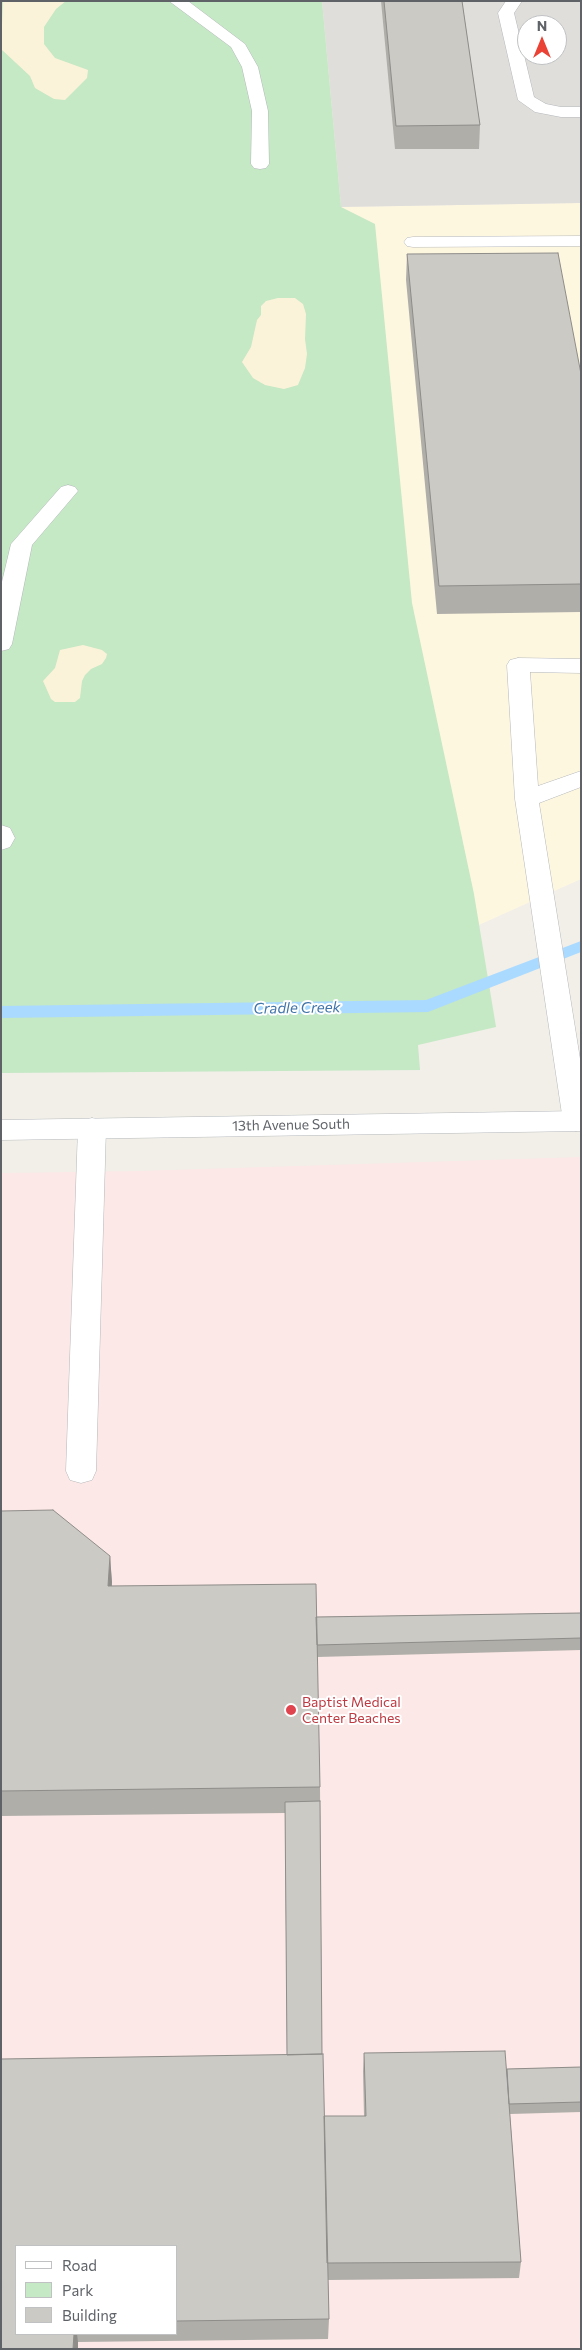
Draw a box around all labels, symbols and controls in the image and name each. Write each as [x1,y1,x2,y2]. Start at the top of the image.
north arrow [517,15,567,65]
text: N [537,17,547,34]
water label: Cradle Creek [253,998,341,1018]
street label: 13th Avenue South [232,1116,350,1134]
place label: Baptist Medical Center Beaches [302,1694,401,1726]
marker: Baptist Medical Center Beaches [284,1703,298,1717]
legend [15,2245,178,2335]
text: Road [62,2256,97,2274]
text: Park [62,2281,93,2299]
text: Building [62,2306,117,2324]

